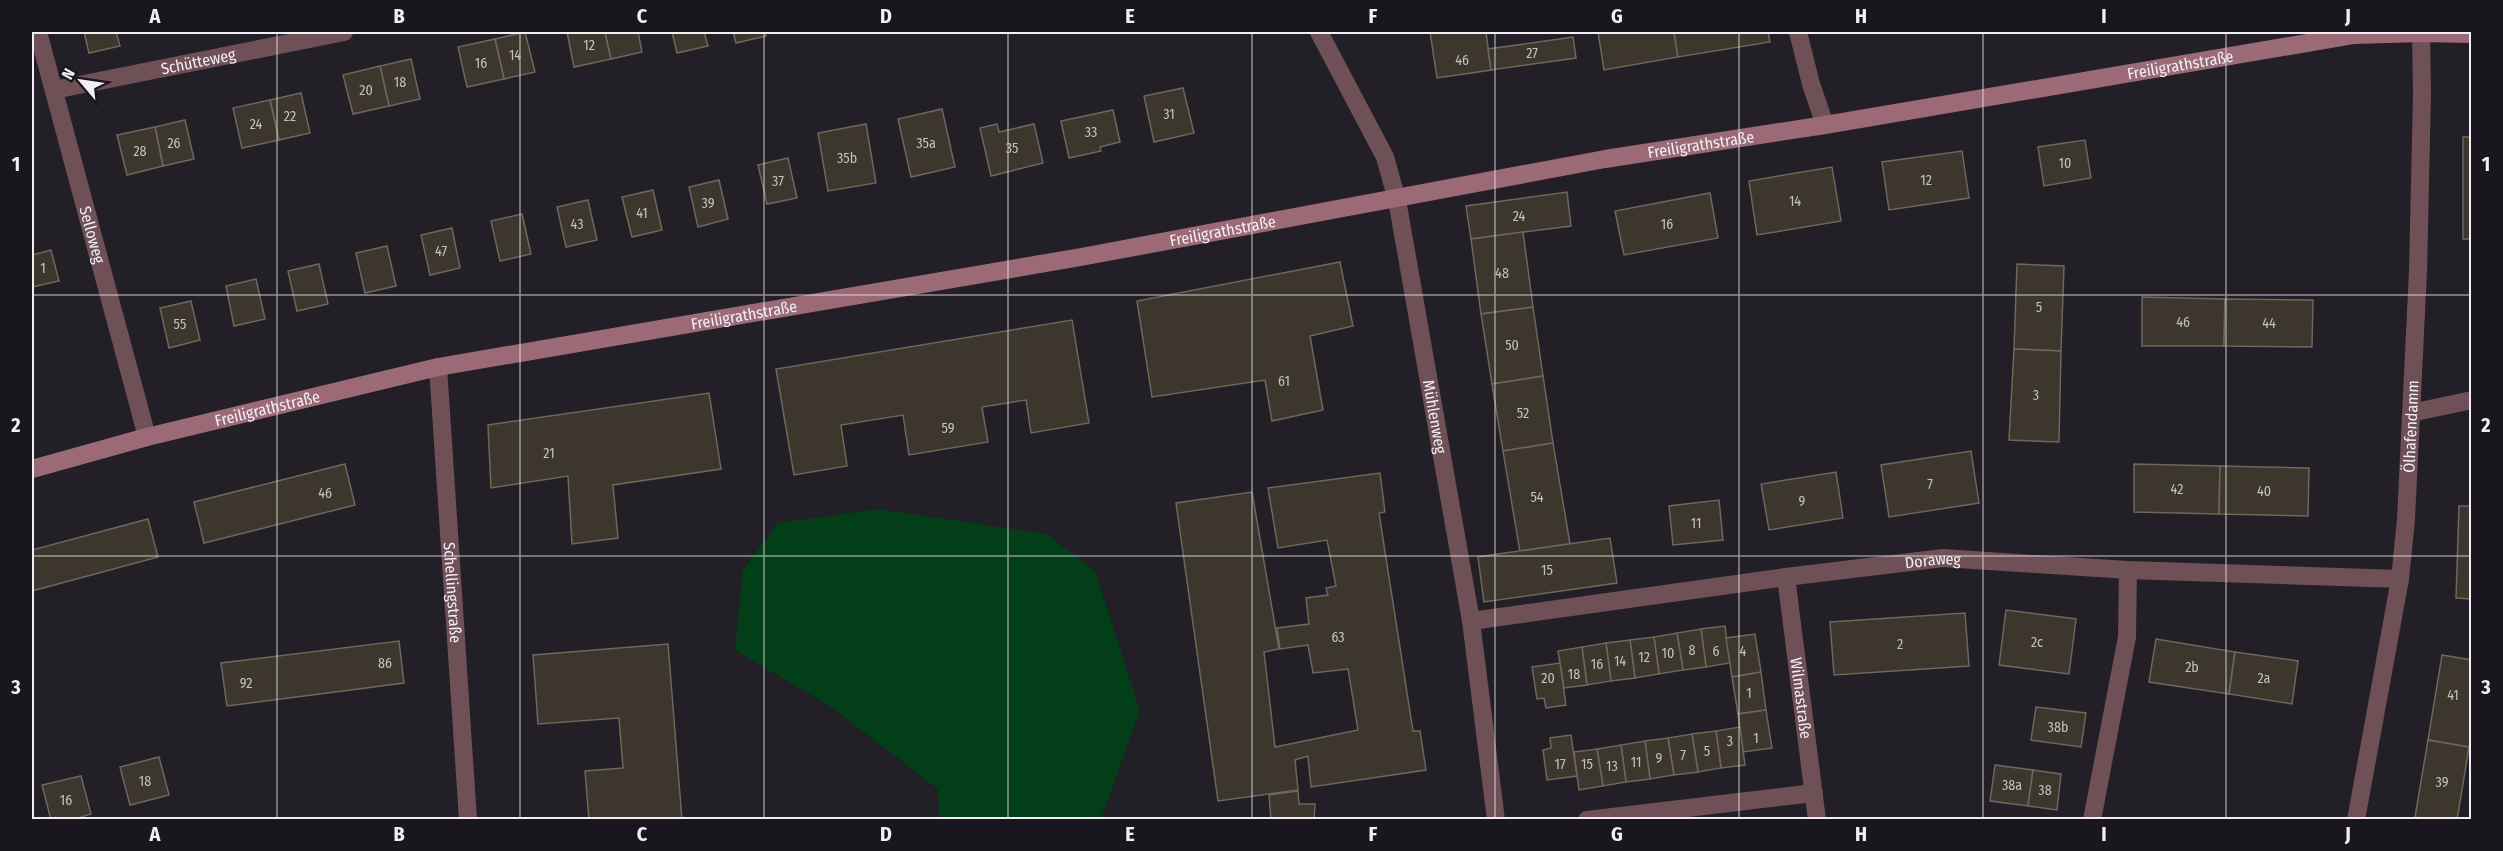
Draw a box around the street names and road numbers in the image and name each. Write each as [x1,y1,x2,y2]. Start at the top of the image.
street label: Schütteweg [159,45,238,78]
street label: Freiligrathstraße [2126,47,2235,83]
street label: Freiligrathstraße [1646,127,1755,162]
street label: Selloweg [75,204,109,266]
street label: Freiligrathstraße [1168,212,1277,250]
street label: Freiligrathstraße [689,297,799,334]
street label: Mühlenweg [1419,378,1450,456]
street label: Ölhafendamm [2399,380,2423,473]
street label: Freiligrathstraße [213,387,322,430]
street label: Schellingstraße [440,542,465,644]
street label: Doraweg [1904,549,1962,573]
street label: Wilmastraße [1786,656,1816,740]

